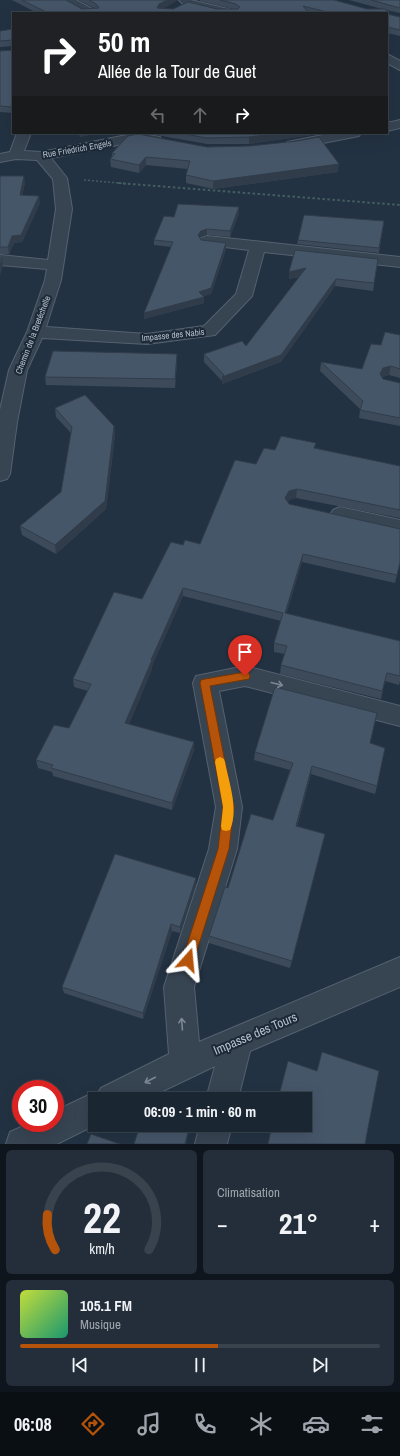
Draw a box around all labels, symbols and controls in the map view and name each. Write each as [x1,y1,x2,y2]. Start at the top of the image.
text: 50 m [98,23,150,61]
icon: right [32,28,84,80]
text: Allée de la Tour de Guet [98,59,256,84]
icon: left [147,104,169,126]
icon: ahead [189,104,211,126]
icon: right [231,104,253,126]
street label: Rue Friedrich Engels [42,137,113,161]
street label: Chemin de la Bretéchelle [13,294,53,376]
street label: Impasse des Nabis [141,326,205,344]
pin [228,635,262,676]
icon: arrive [234,641,256,663]
one-way arrow [270,681,283,688]
position arrow [167,939,209,981]
street label: Impasse des Tours [211,1008,300,1059]
one-way arrow [179,1018,186,1031]
one-way arrow [144,1077,156,1084]
speed limit sign: 30 [12,1080,64,1132]
text: 06:09 · 1 min · 60 m [144,1101,256,1122]
text: Climatisation [217,1184,280,1201]
text: 22 [83,1190,120,1246]
text: 21° [279,1203,318,1243]
text: − [217,1209,228,1239]
text: + [369,1209,380,1239]
text: km/h [89,1239,114,1258]
text: 105.1 FM [80,1295,132,1316]
text: Musique [80,1316,121,1333]
icon: previous [69,1354,91,1376]
icon: pause [189,1354,211,1376]
icon: next [309,1354,331,1376]
icon: directions [79,1410,107,1438]
icon: music [135,1410,163,1438]
icon: phone [191,1410,219,1438]
icon: climate [247,1410,275,1438]
icon: car [302,1410,330,1438]
icon: filters [358,1410,386,1438]
text: 06:08 [14,1412,52,1437]

